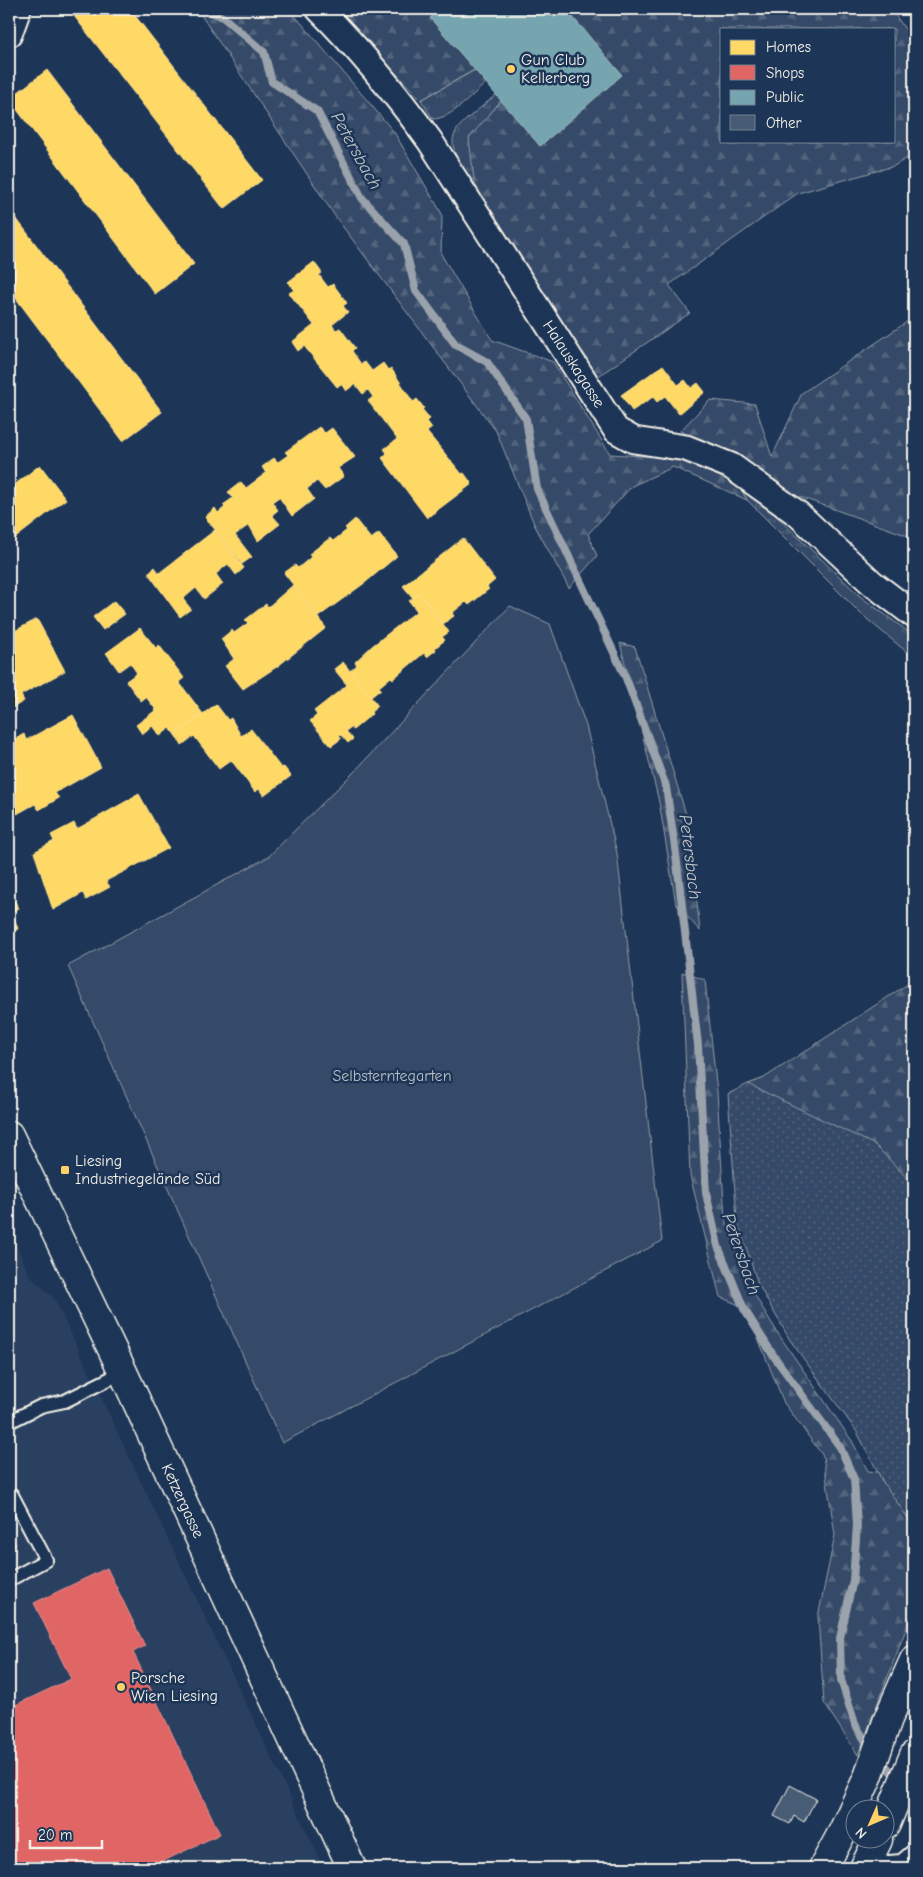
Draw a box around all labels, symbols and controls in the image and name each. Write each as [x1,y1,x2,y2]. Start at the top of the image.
legend [720,28,896,142]
text: Homes [766,38,811,56]
place label: Gun Club Kellerberg [521,51,590,87]
marker: Gun Club Kellerberg [505,63,517,75]
text: Shops [766,64,804,82]
text: Public [766,88,804,106]
water label: Petersbach [326,109,386,193]
text: Other [766,114,801,132]
street label: Halauskagasse [539,317,608,411]
water label: Petersbach [674,813,706,901]
park label: Selbsterntegarten [333,1067,451,1085]
place label: Liesing Industriegelände Süd [75,1152,220,1188]
marker: Liesing Industriegelände Süd [59,1164,71,1176]
water label: Petersbach [717,1210,765,1298]
street label: Ketzergasse [158,1461,207,1541]
place label: Porsche Wien Liesing [131,1669,218,1705]
marker: Porsche Wien Liesing [115,1681,127,1693]
north arrow [846,1800,896,1850]
scale bar [30,1817,102,1849]
text: N [852,1824,870,1842]
text: 20 m [38,1826,72,1844]

